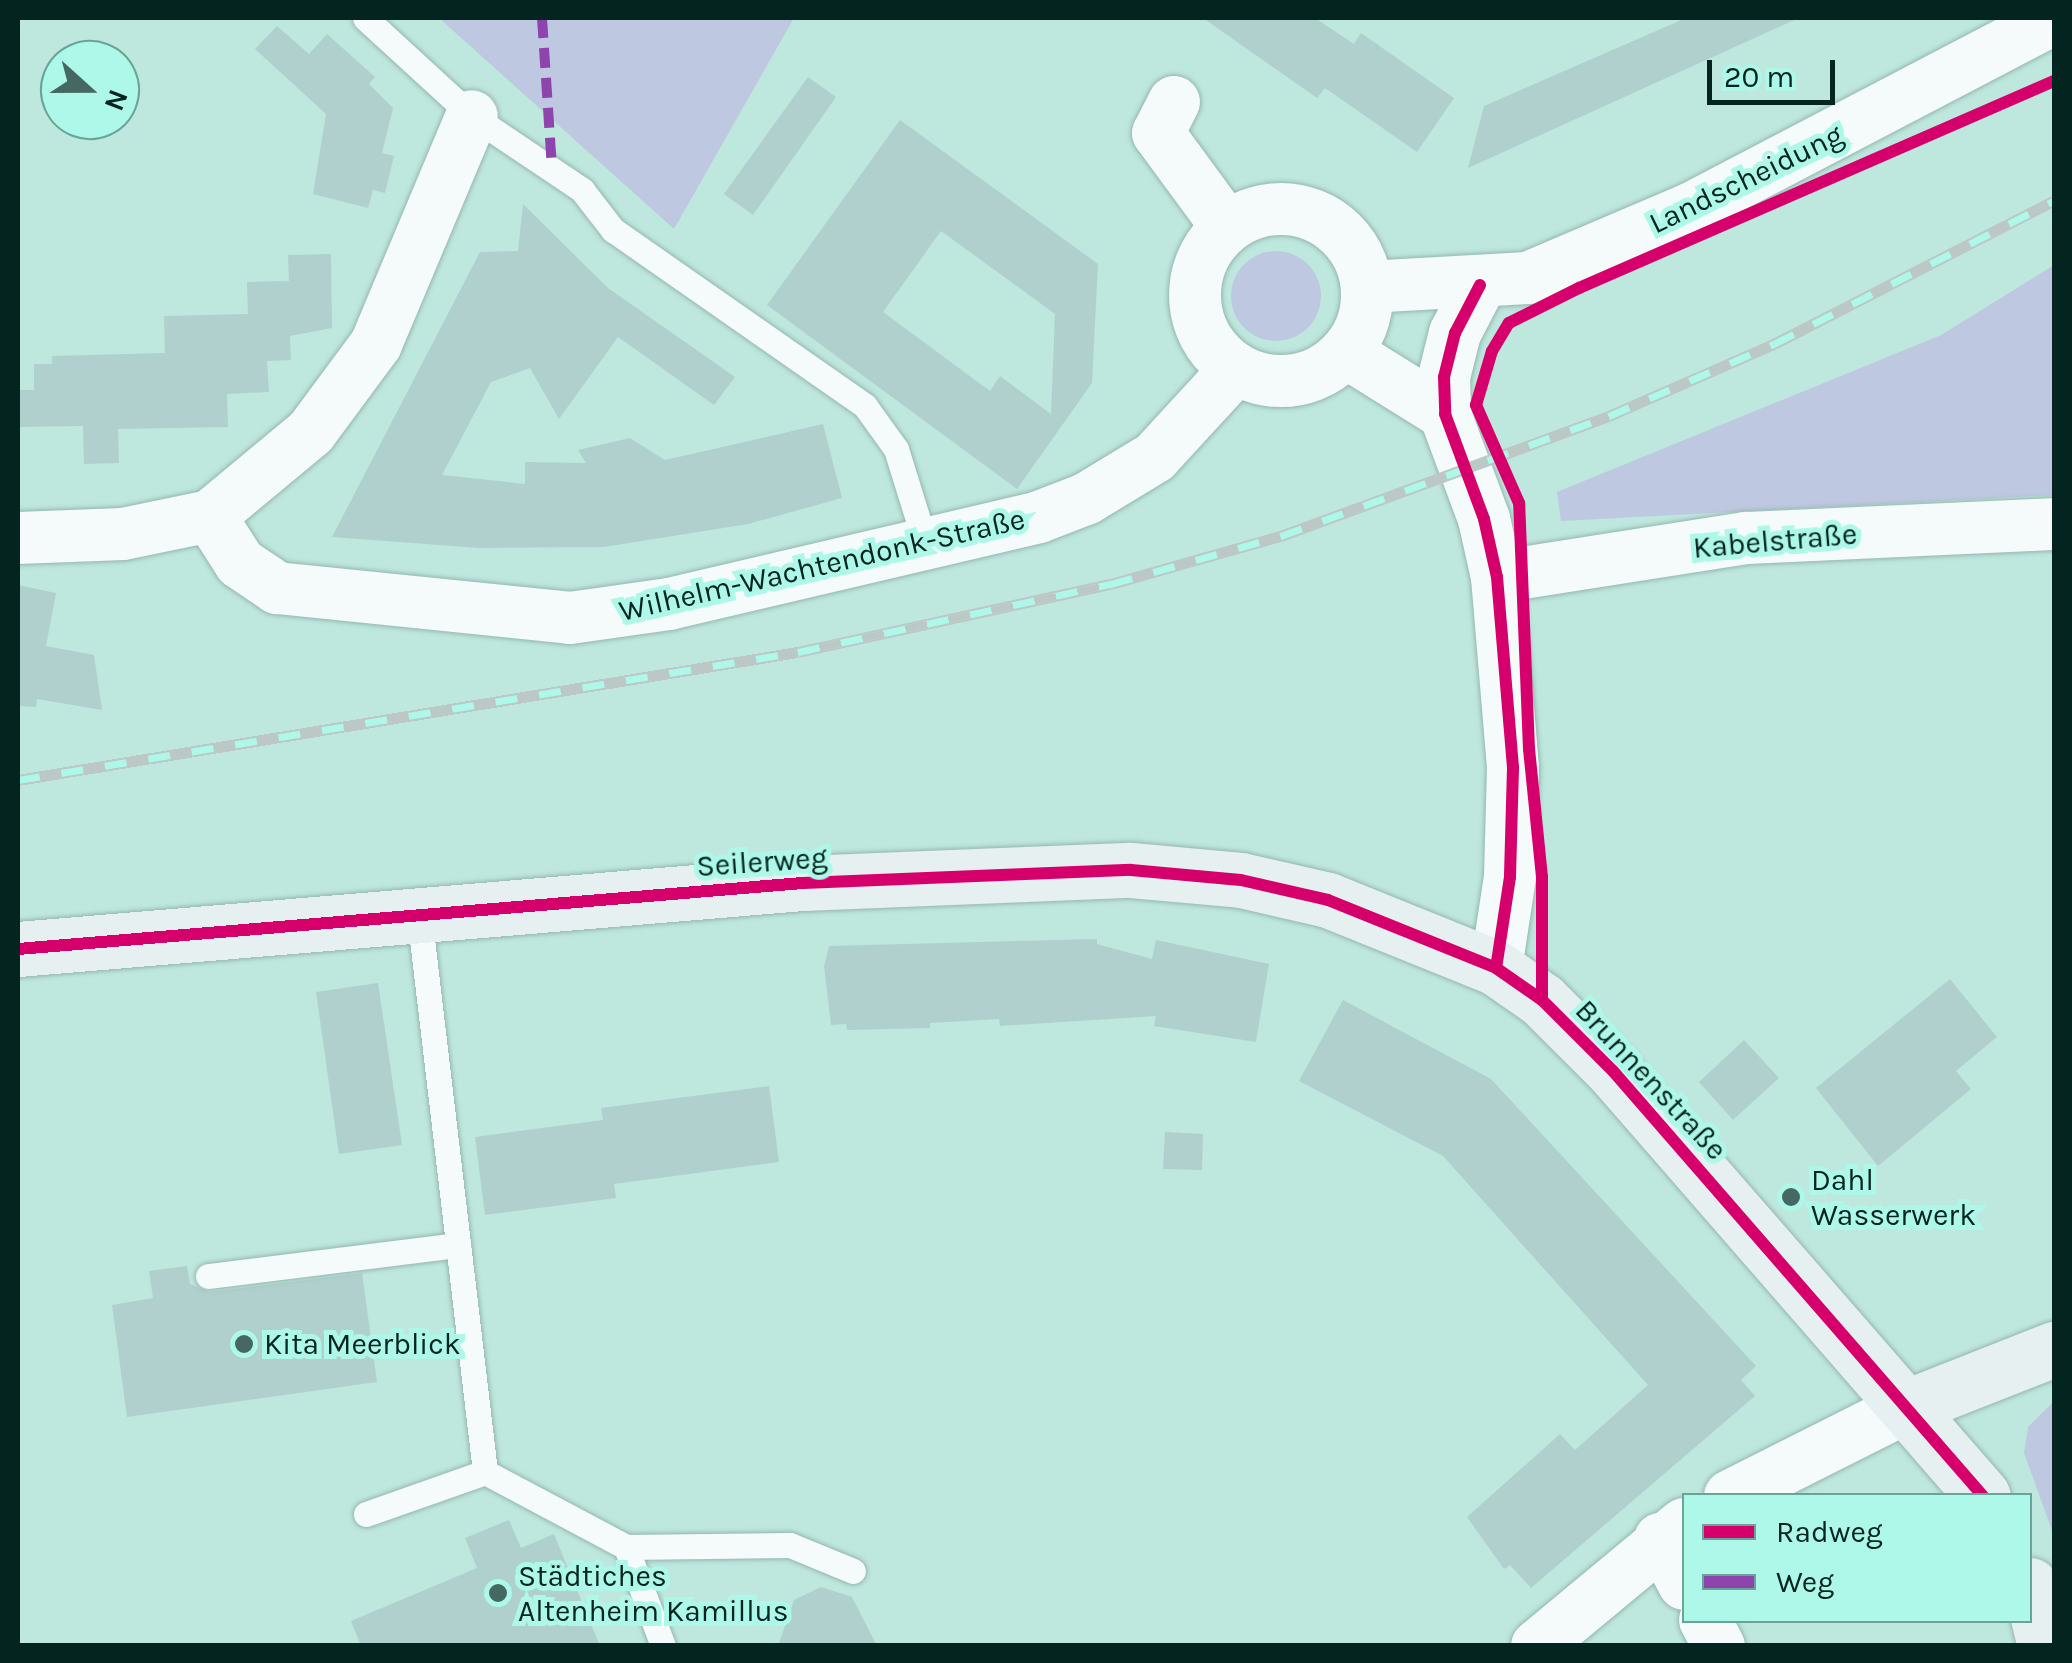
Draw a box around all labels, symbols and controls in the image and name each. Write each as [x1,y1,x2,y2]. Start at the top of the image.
north arrow [40,40,140,140]
scale bar [1712,40,1840,102]
text: 20 m [1724,59,1794,95]
text: N [98,85,136,115]
street label: Landscheidung [1643,117,1849,241]
street label: Wilhelm-Wachtendonk-Straße [616,501,1028,629]
street label: Kabelstraße [1691,516,1859,566]
street label: Seilerweg [695,839,829,885]
street label: Brunnenstraße [1568,993,1734,1167]
place label: Dahl Wasserwerk [1811,1162,1976,1232]
marker: Dahl Wasserwerk [1780,1186,1802,1208]
place label: Kita Meerblick [264,1326,461,1362]
marker: Kita Meerblick [233,1333,255,1355]
legend [1682,1493,2032,1623]
text: Radweg [1776,1514,1883,1550]
place label: Städtiches Altenheim Kamillus [518,1558,789,1628]
text: Weg [1776,1564,1834,1600]
marker: Städtiches Altenheim Kamillus [487,1582,509,1604]

